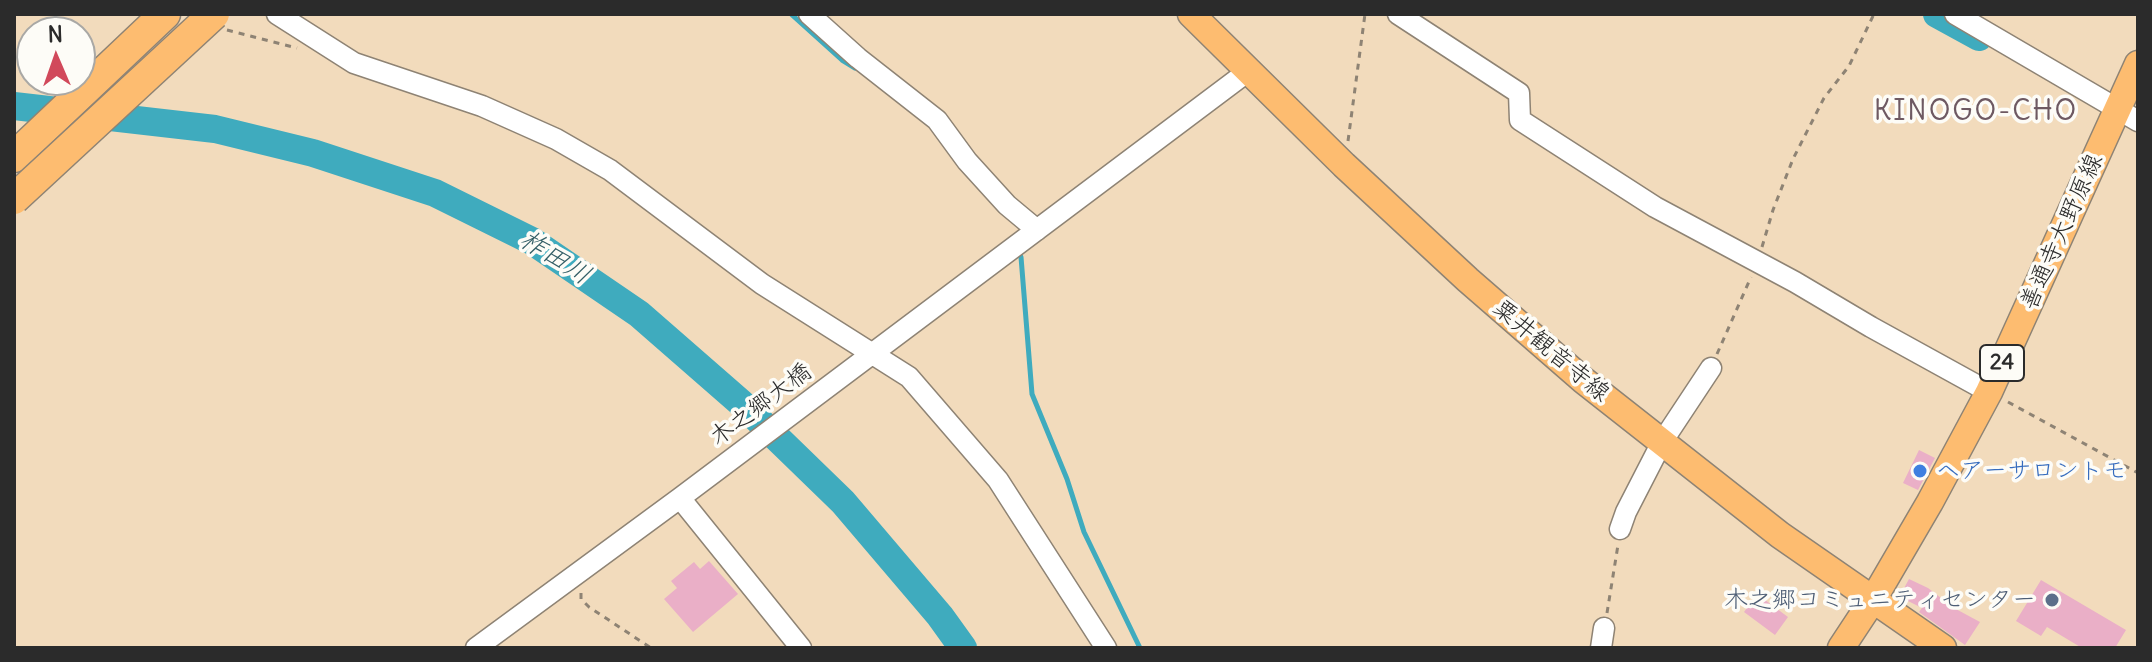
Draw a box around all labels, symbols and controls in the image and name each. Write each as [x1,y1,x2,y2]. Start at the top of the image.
north arrow [16,16,96,96]
text: N [47,20,63,48]
district label: KINOGO-CHO [1874,95,2078,129]
street label: 善通寺大野原線 [2015,149,2109,315]
water label: 柞田川 [514,224,596,292]
street label: 粟井観音寺線 [1487,294,1615,408]
road number: 24 [1980,345,2024,381]
street label: 木之郷大橋 [704,357,818,453]
place label: ヘアーサロントモ [1936,457,2127,485]
marker: ヘアーサロントモ [1911,462,1929,480]
place label: 木之郷コミュニティセンター [1724,586,2036,614]
marker: 木之郷コミュニティセンター [2043,591,2061,609]

